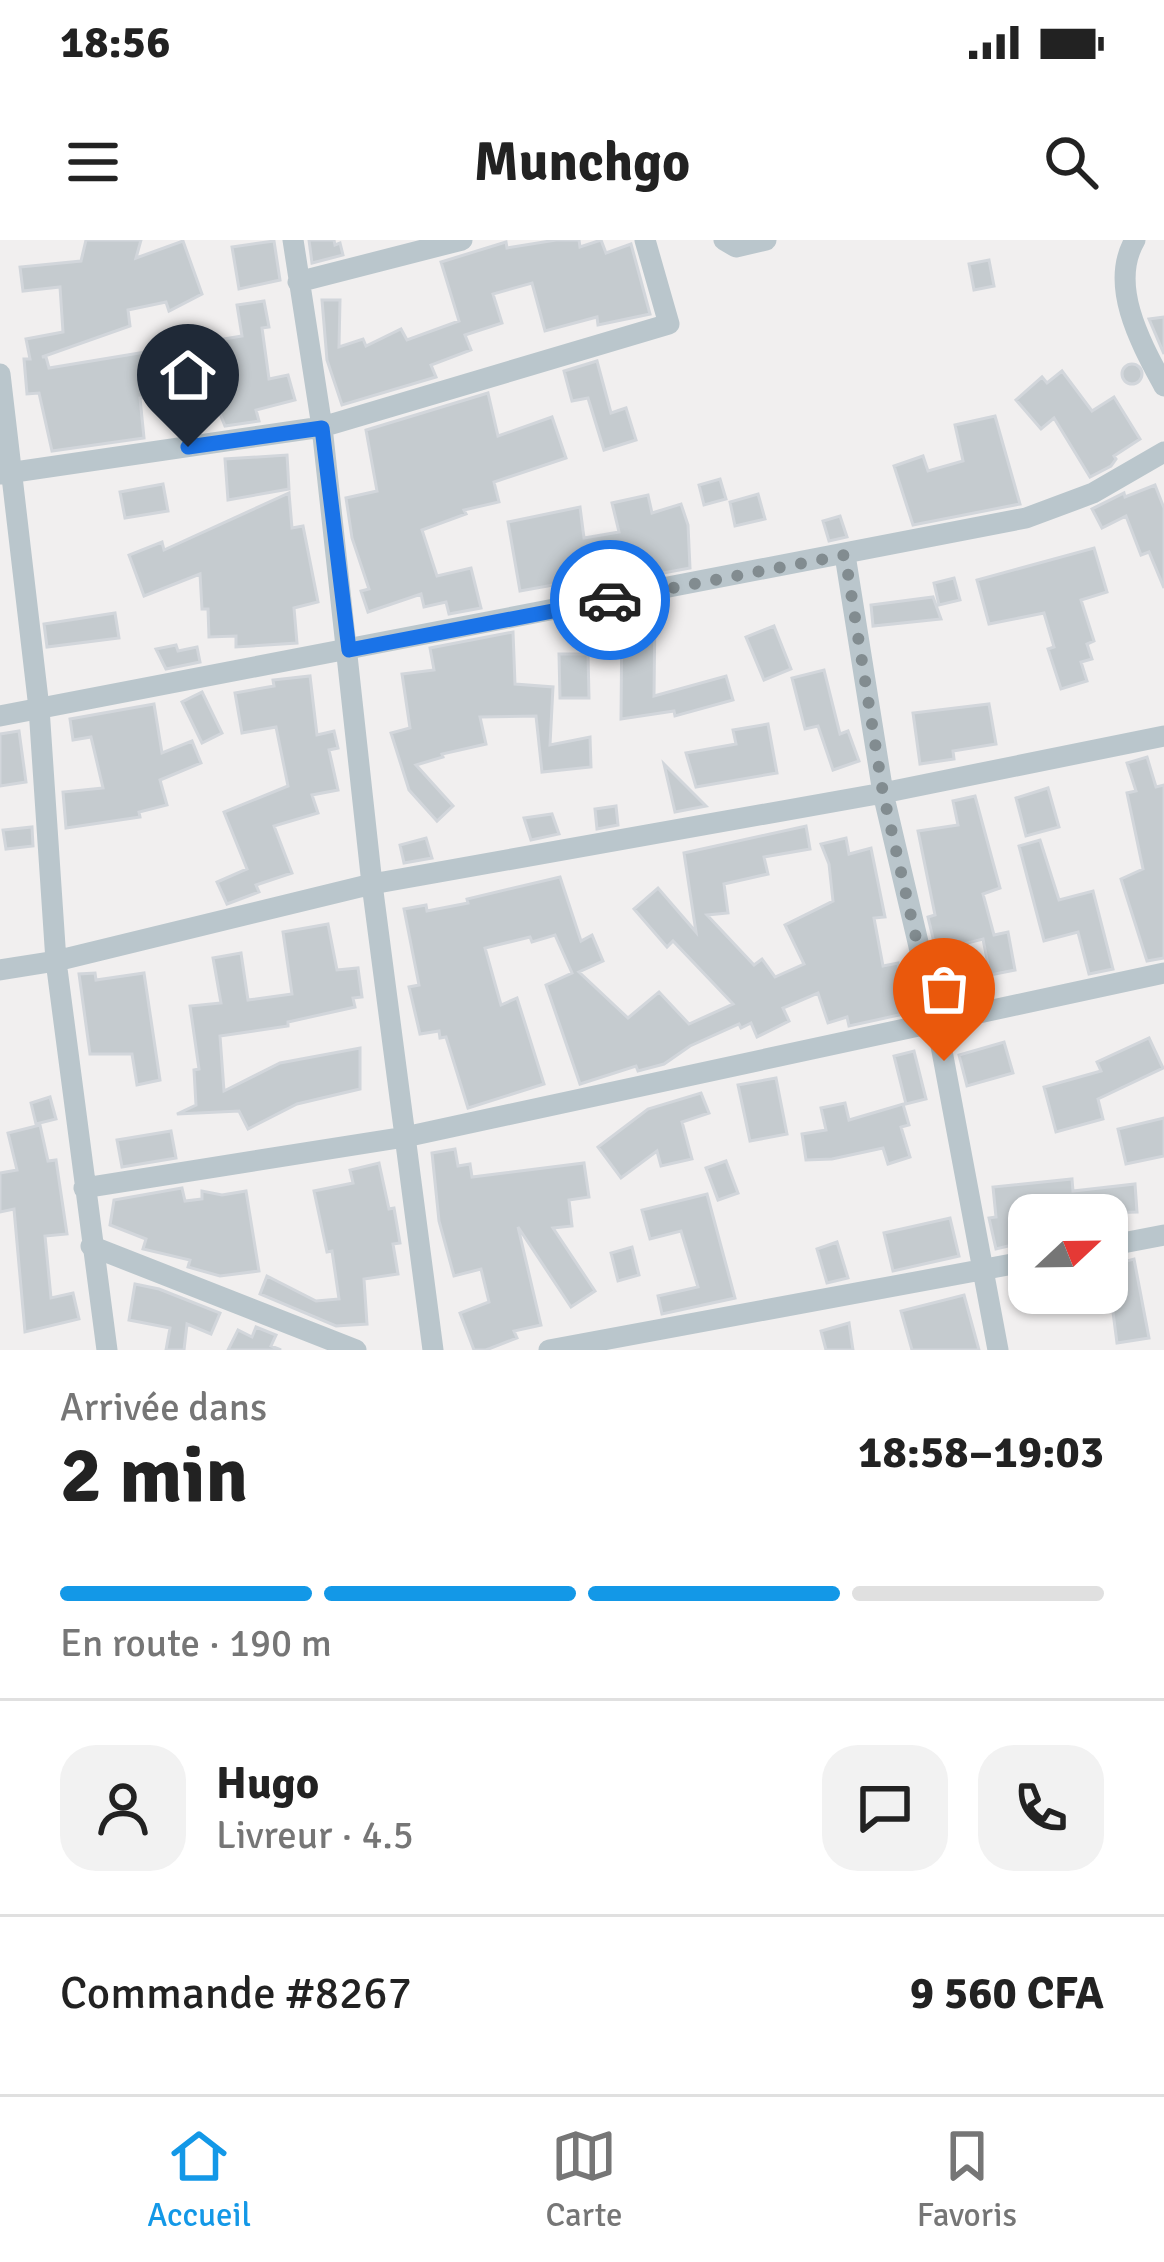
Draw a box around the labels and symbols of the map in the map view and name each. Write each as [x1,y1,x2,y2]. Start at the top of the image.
pin [137,324,239,447]
courier [550,540,670,660]
pin [893,938,995,1061]
north arrow [1008,1194,1128,1314]

